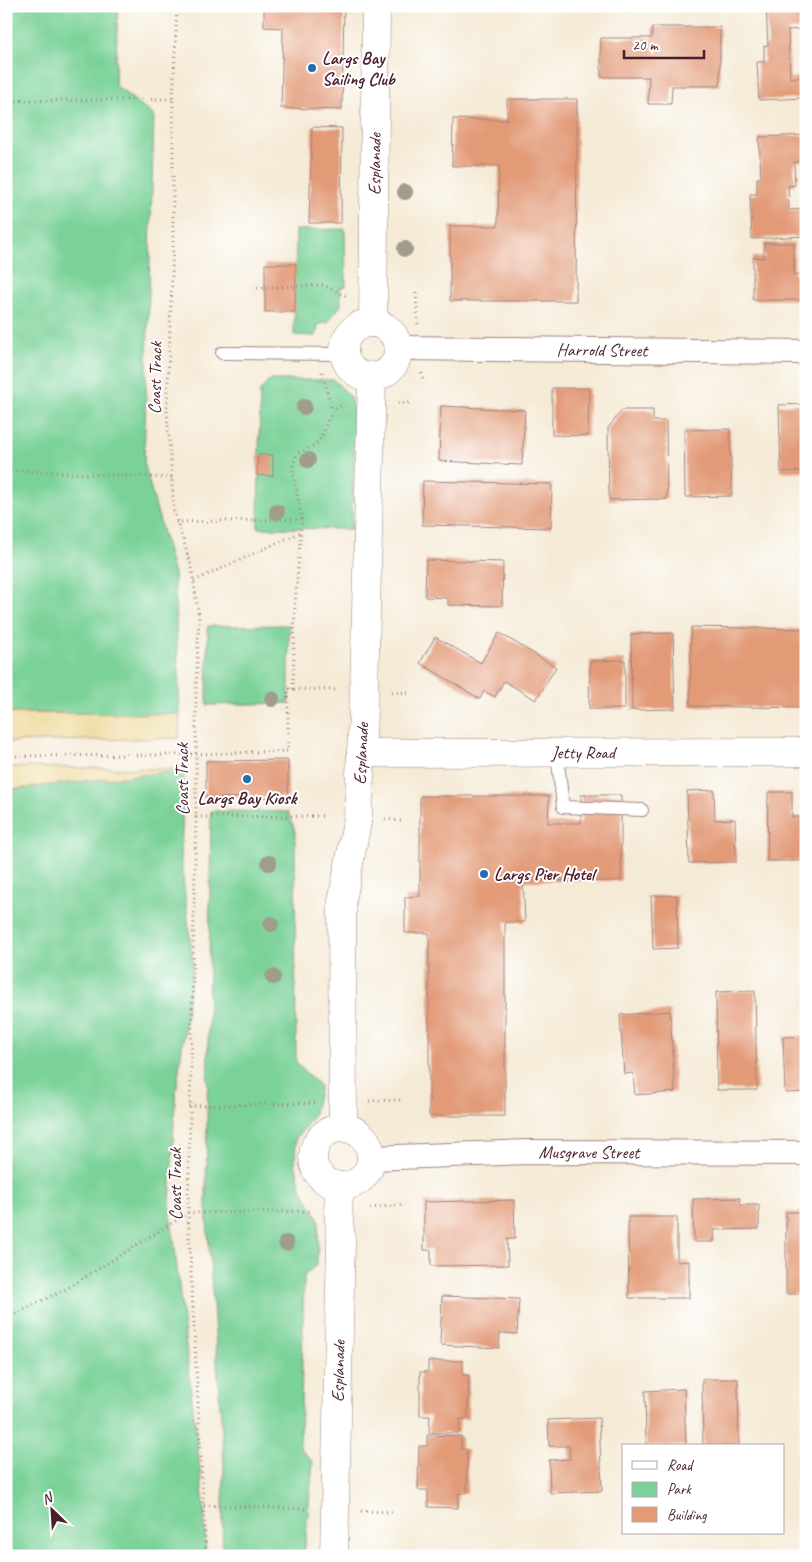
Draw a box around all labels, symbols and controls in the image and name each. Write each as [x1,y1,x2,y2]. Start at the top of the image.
scale bar [624,28,704,60]
text: 20 m [632,36,659,55]
place label: Largs Bay Sailing Club [322,47,396,90]
marker: Largs Bay Sailing Club [306,62,318,74]
street label: Esplanade [363,132,386,195]
street label: Harrold Street [557,339,649,361]
street label: Coast Track [143,340,167,414]
street label: Esplanade [349,721,374,785]
street label: Coast Track [171,741,193,815]
street label: Jetty Road [550,741,618,764]
marker: Largs Bay Kiosk [241,773,253,785]
place label: Largs Bay Kiosk [198,787,299,809]
place label: Largs Pier Hotel [494,863,598,885]
marker: Largs Pier Hotel [478,868,490,880]
street label: Musgrave Street [538,1141,641,1163]
street label: Coast Track [164,1146,186,1220]
street label: Esplanade [326,1339,350,1402]
legend [622,1444,784,1534]
text: Road [667,1456,694,1475]
text: Park [667,1480,692,1499]
north arrow [28,1484,78,1534]
text: N [39,1488,56,1508]
text: Building [667,1506,707,1525]

